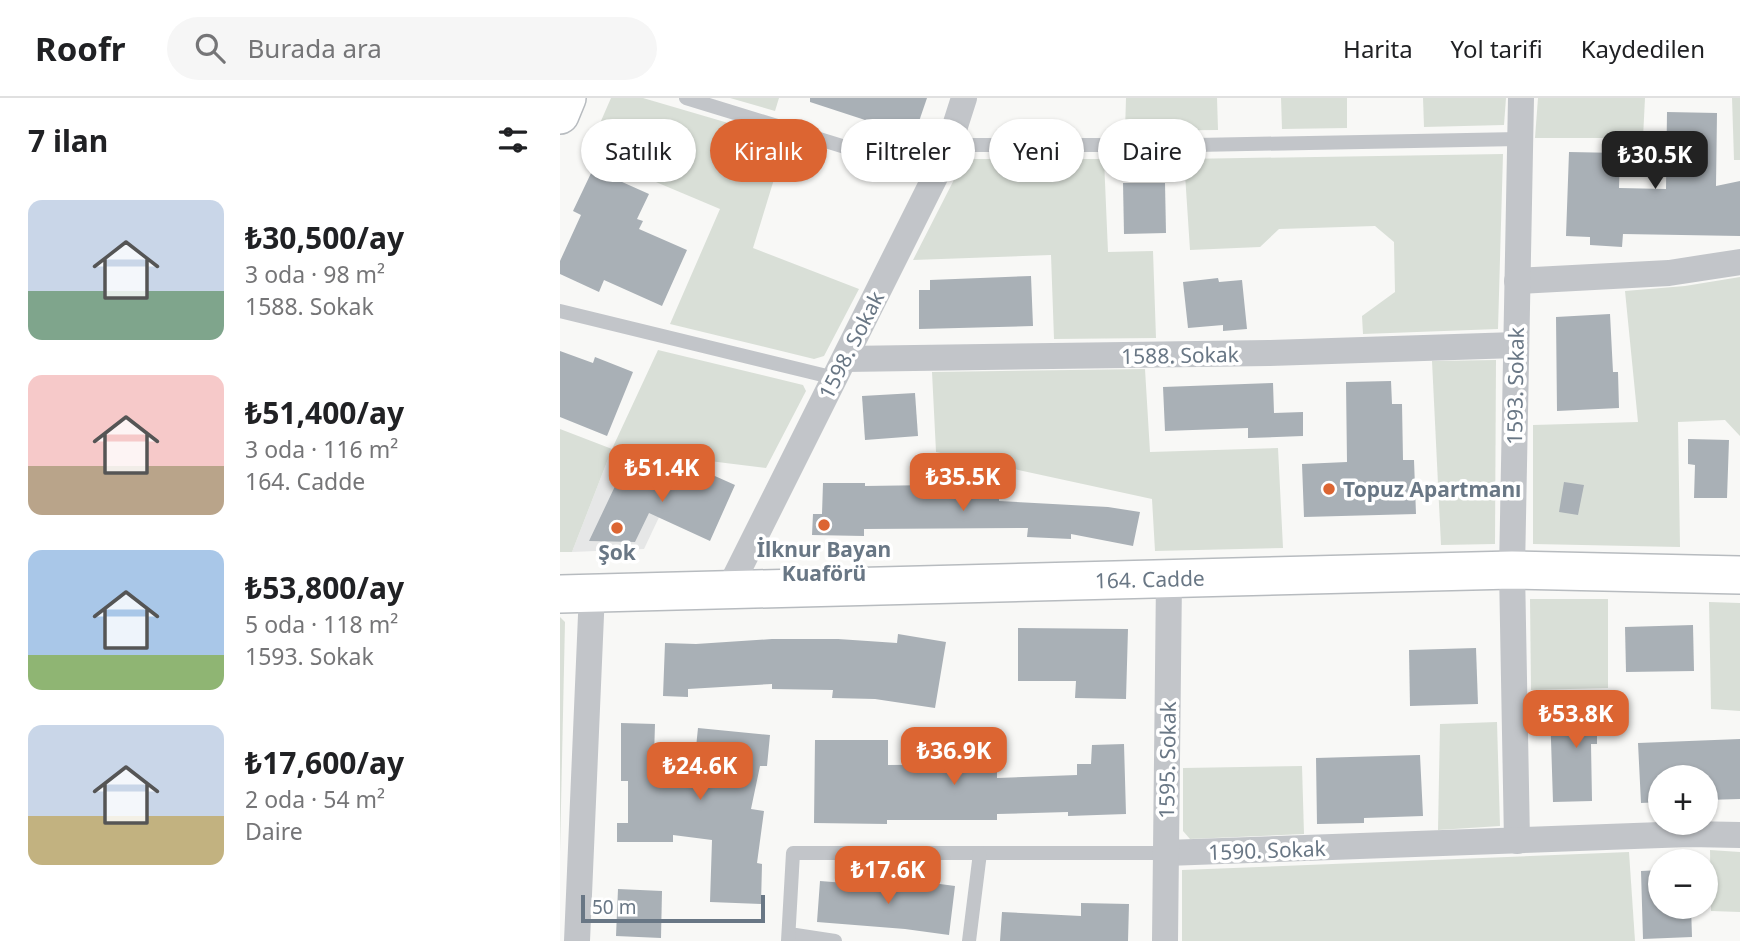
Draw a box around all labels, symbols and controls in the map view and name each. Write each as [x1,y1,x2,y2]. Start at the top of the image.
search box [167,17,657,80]
text: Roofr [35,26,125,71]
icon: search [191,29,229,67]
text: Burada ara [247,30,382,66]
text: Harita [1343,32,1413,65]
text: Yol tarifi [1451,32,1543,65]
text: Kaydedilen [1581,32,1705,65]
chip: Satılık [581,119,696,182]
chip: Kiralık [710,119,827,182]
chip: Filtreler [841,119,975,182]
chip: Yeni [989,119,1084,182]
chip: Daire [1098,119,1206,182]
text: 7 ilan [28,120,108,161]
icon: filters [494,121,532,159]
pin: ₺30.5K [1598,132,1712,191]
text: ₺30.5K [1618,138,1692,170]
text: ₺30,500/ay [245,217,404,258]
icon: home [84,228,168,312]
text: 3 oda · 98 m² [245,258,385,290]
street label: 1598. Sokak [812,286,891,404]
text: 1588. Sokak [245,290,374,322]
street label: 1593. Sokak [1500,326,1530,445]
street label: 1588. Sokak [1121,340,1240,370]
text: ₺51,400/ay [245,392,404,433]
icon: home [84,403,168,487]
text: 3 oda · 116 m² [245,433,398,465]
pin: ₺51.4K [605,444,719,504]
text: ₺51.4K [625,451,699,483]
pin: ₺35.5K [906,454,1020,513]
text: ₺35.5K [926,460,1000,492]
text: 164. Cadde [245,465,365,497]
place label: Topuz Apartmanı [1343,475,1521,503]
marker: Topuz Apartmanı [1321,481,1337,497]
marker: İlknur Bayan Kuaförü [816,517,832,533]
marker: Şok [609,520,625,536]
place label: İlknur Bayan Kuaförü [757,535,891,587]
place label: Şok [598,538,637,566]
street label: 164. Cadde [1095,564,1205,595]
text: ₺53,800/ay [245,567,404,608]
icon: home [84,578,168,662]
text: 5 oda · 118 m² [245,608,398,640]
text: 1593. Sokak [245,640,374,672]
pin: ₺53.8K [1519,690,1633,750]
text: ₺53.8K [1539,697,1613,729]
street label: 1595. Sokak [1152,700,1182,819]
pin: ₺36.9K [897,728,1011,787]
text: ₺36.9K [917,734,991,766]
text: ₺17,600/ay [245,742,404,783]
pin: ₺24.6K [643,742,757,802]
text: ₺24.6K [663,749,737,781]
icon: home [84,753,168,837]
map controls [1648,765,1718,919]
button: + [1648,765,1718,835]
text: 2 oda · 54 m² [245,783,385,815]
text: Daire [245,815,303,847]
street label: 1590. Sokak [1208,834,1327,866]
pin: ₺17.6K [831,846,945,906]
button: − [1648,849,1718,919]
text: ₺17.6K [851,853,925,885]
scale bar [581,892,765,924]
text: 50 m [592,894,636,920]

